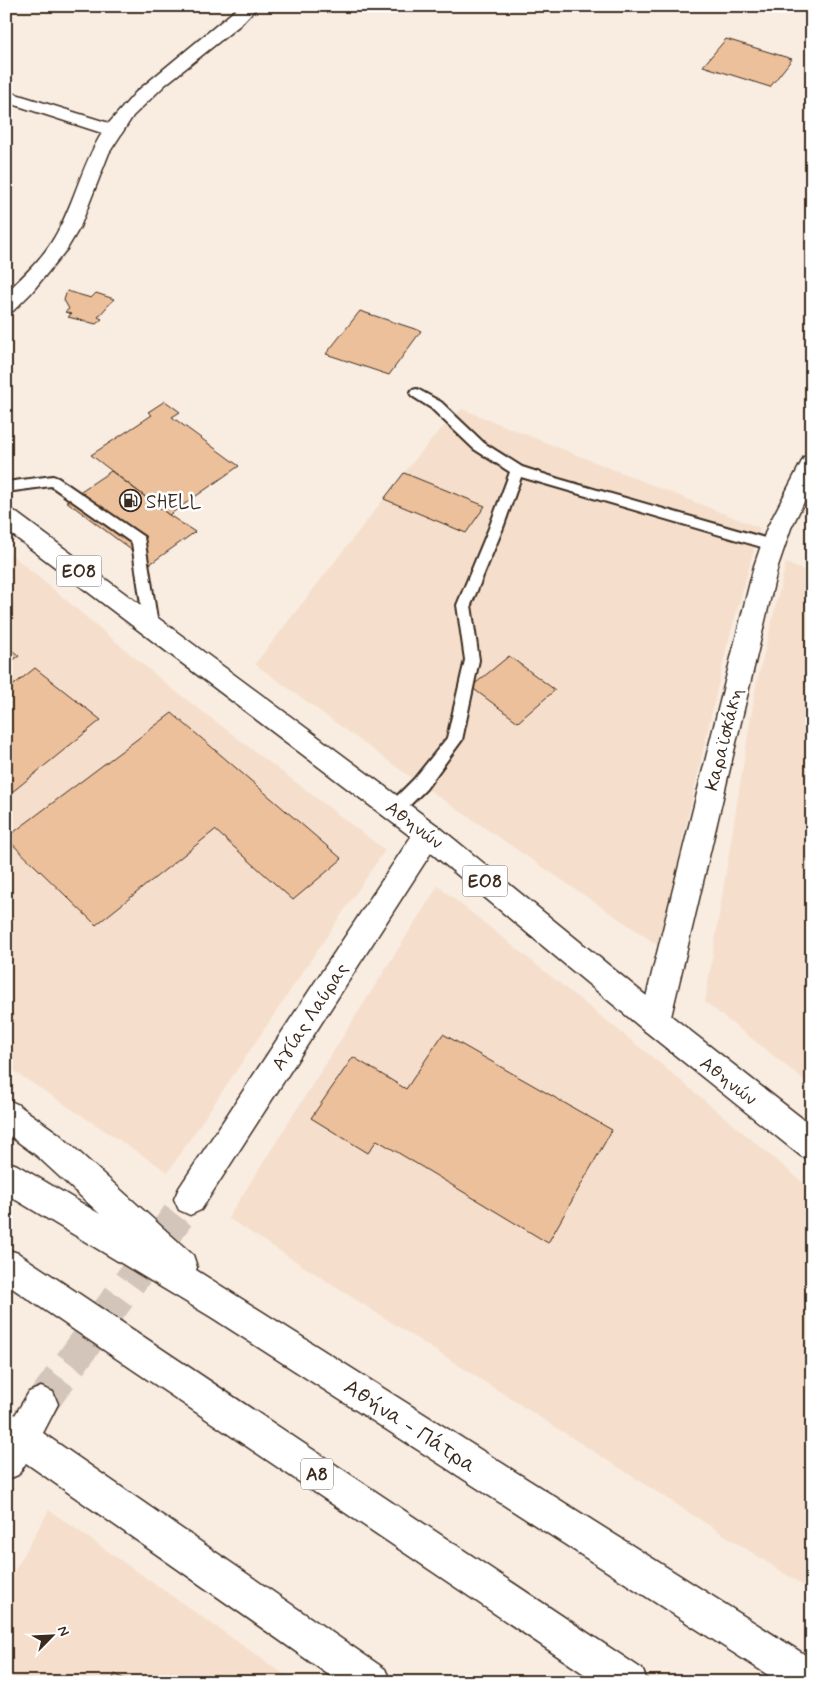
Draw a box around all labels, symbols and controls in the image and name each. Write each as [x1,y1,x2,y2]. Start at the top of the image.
fuel station icon: SHELL [118,489,142,513]
place label: SHELL [146,490,201,515]
road number: ΕΟ8 [56,556,102,586]
street label: Καραϊσκάκη [700,685,749,794]
street label: Αθηνών [380,795,448,855]
road number: ΕΟ8 [462,866,508,896]
street label: Αγίας Λαύρας [266,958,354,1075]
street label: Αθηνών [694,1051,762,1111]
street label: Αθήνα - Πάτρα [338,1373,482,1480]
road number: Α8 [301,1458,333,1490]
north arrow [28,1610,78,1660]
text: N [53,1623,73,1639]

